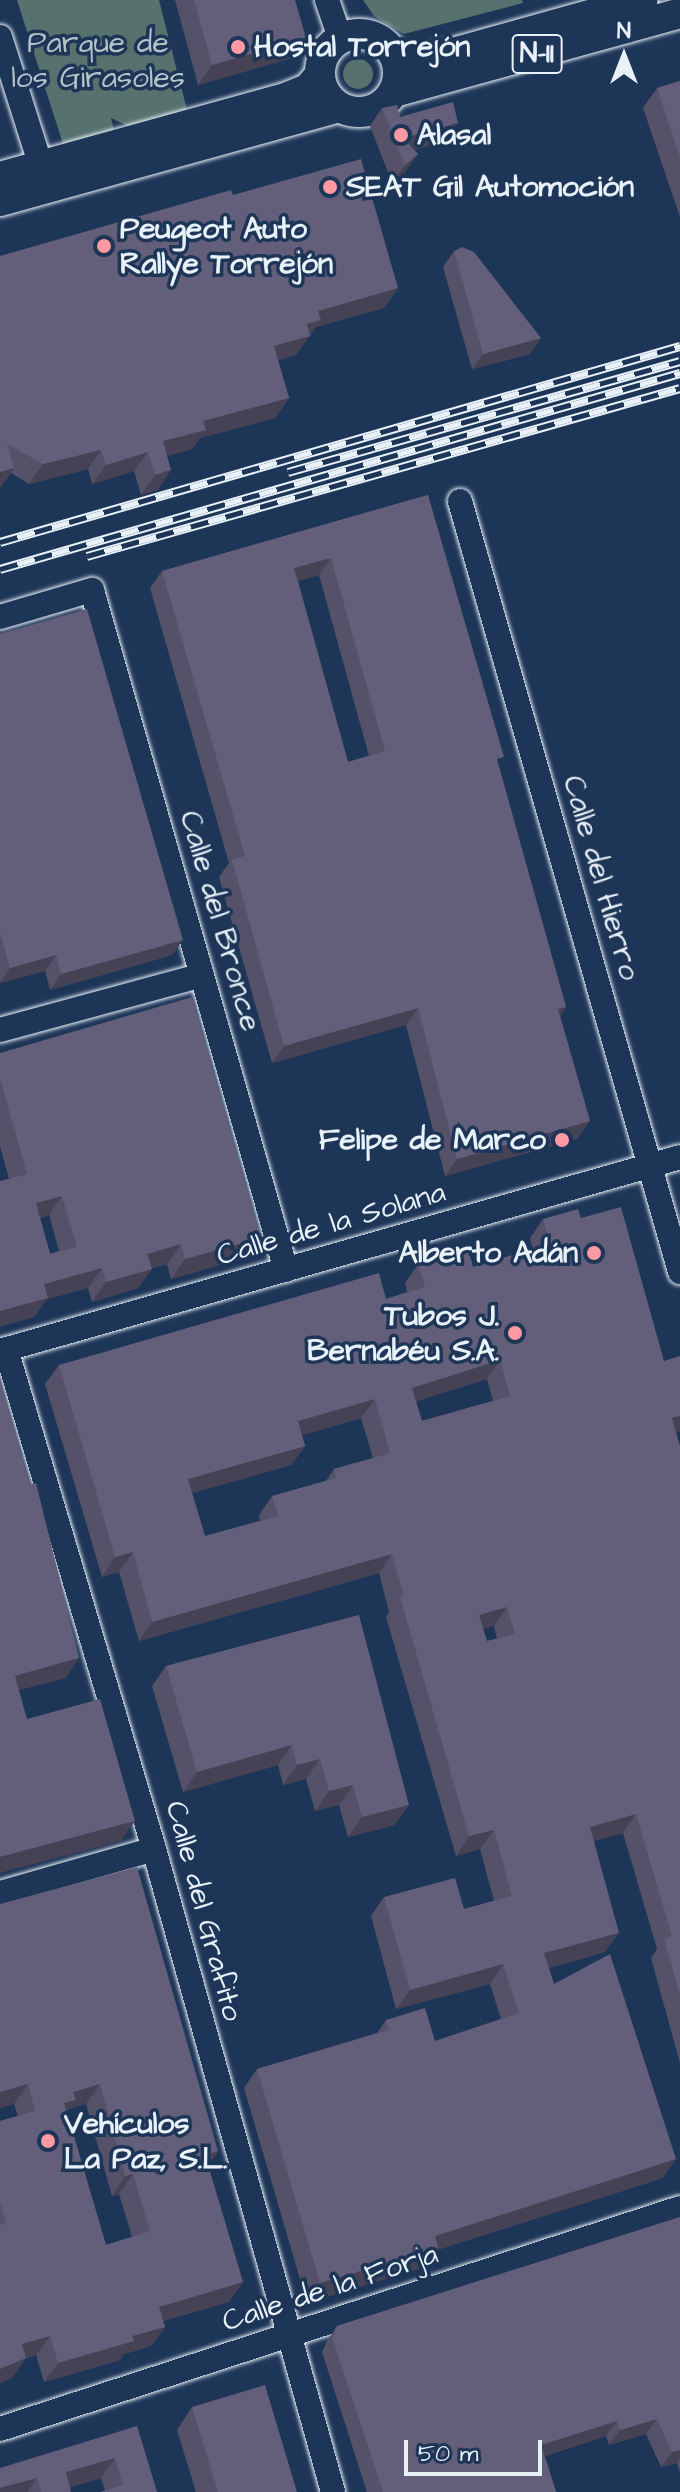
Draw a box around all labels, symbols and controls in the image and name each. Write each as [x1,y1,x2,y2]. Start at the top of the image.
north arrow [584,16,664,96]
text: N [617,16,631,47]
park label: Parque de los Girasoles [11,25,185,96]
place label: Hostal Torrejón [254,29,470,65]
road number: N-II [511,30,563,78]
marker: Hostal Torrejón [229,38,247,56]
place label: Alasal [417,117,491,153]
marker: Alasal [392,126,410,144]
place label: SEAT Gil Automoción [346,169,634,205]
marker: SEAT Gil Automoción [321,178,339,196]
place label: Peugeot Auto Rallye Torrejón [120,211,333,282]
marker: Peugeot Auto Rallye Torrejón [95,237,113,255]
street label: Calle del Hierro [555,771,647,985]
street label: Calle del Bronce [171,807,269,1035]
place label: Felipe de Marco [319,1122,546,1158]
marker: Felipe de Marco [553,1131,571,1149]
street label: Calle de la Solana [213,1174,449,1274]
place label: Alberto Adán [399,1235,578,1271]
marker: Alberto Adán [585,1244,603,1262]
place label: Tubos J. Bernabéu S.A. [307,1298,499,1368]
marker: Tubos J. Bernabéu S.A. [506,1324,524,1342]
street label: Calle del Grafito [157,1797,251,2025]
place label: Vehículos La Paz, S.L. [64,2106,227,2176]
marker: Vehículos La Paz, S.L. [39,2132,57,2150]
street label: Calle de la Forja [218,2236,442,2340]
scale bar [408,2424,546,2474]
text: 50 m [418,2437,478,2471]

